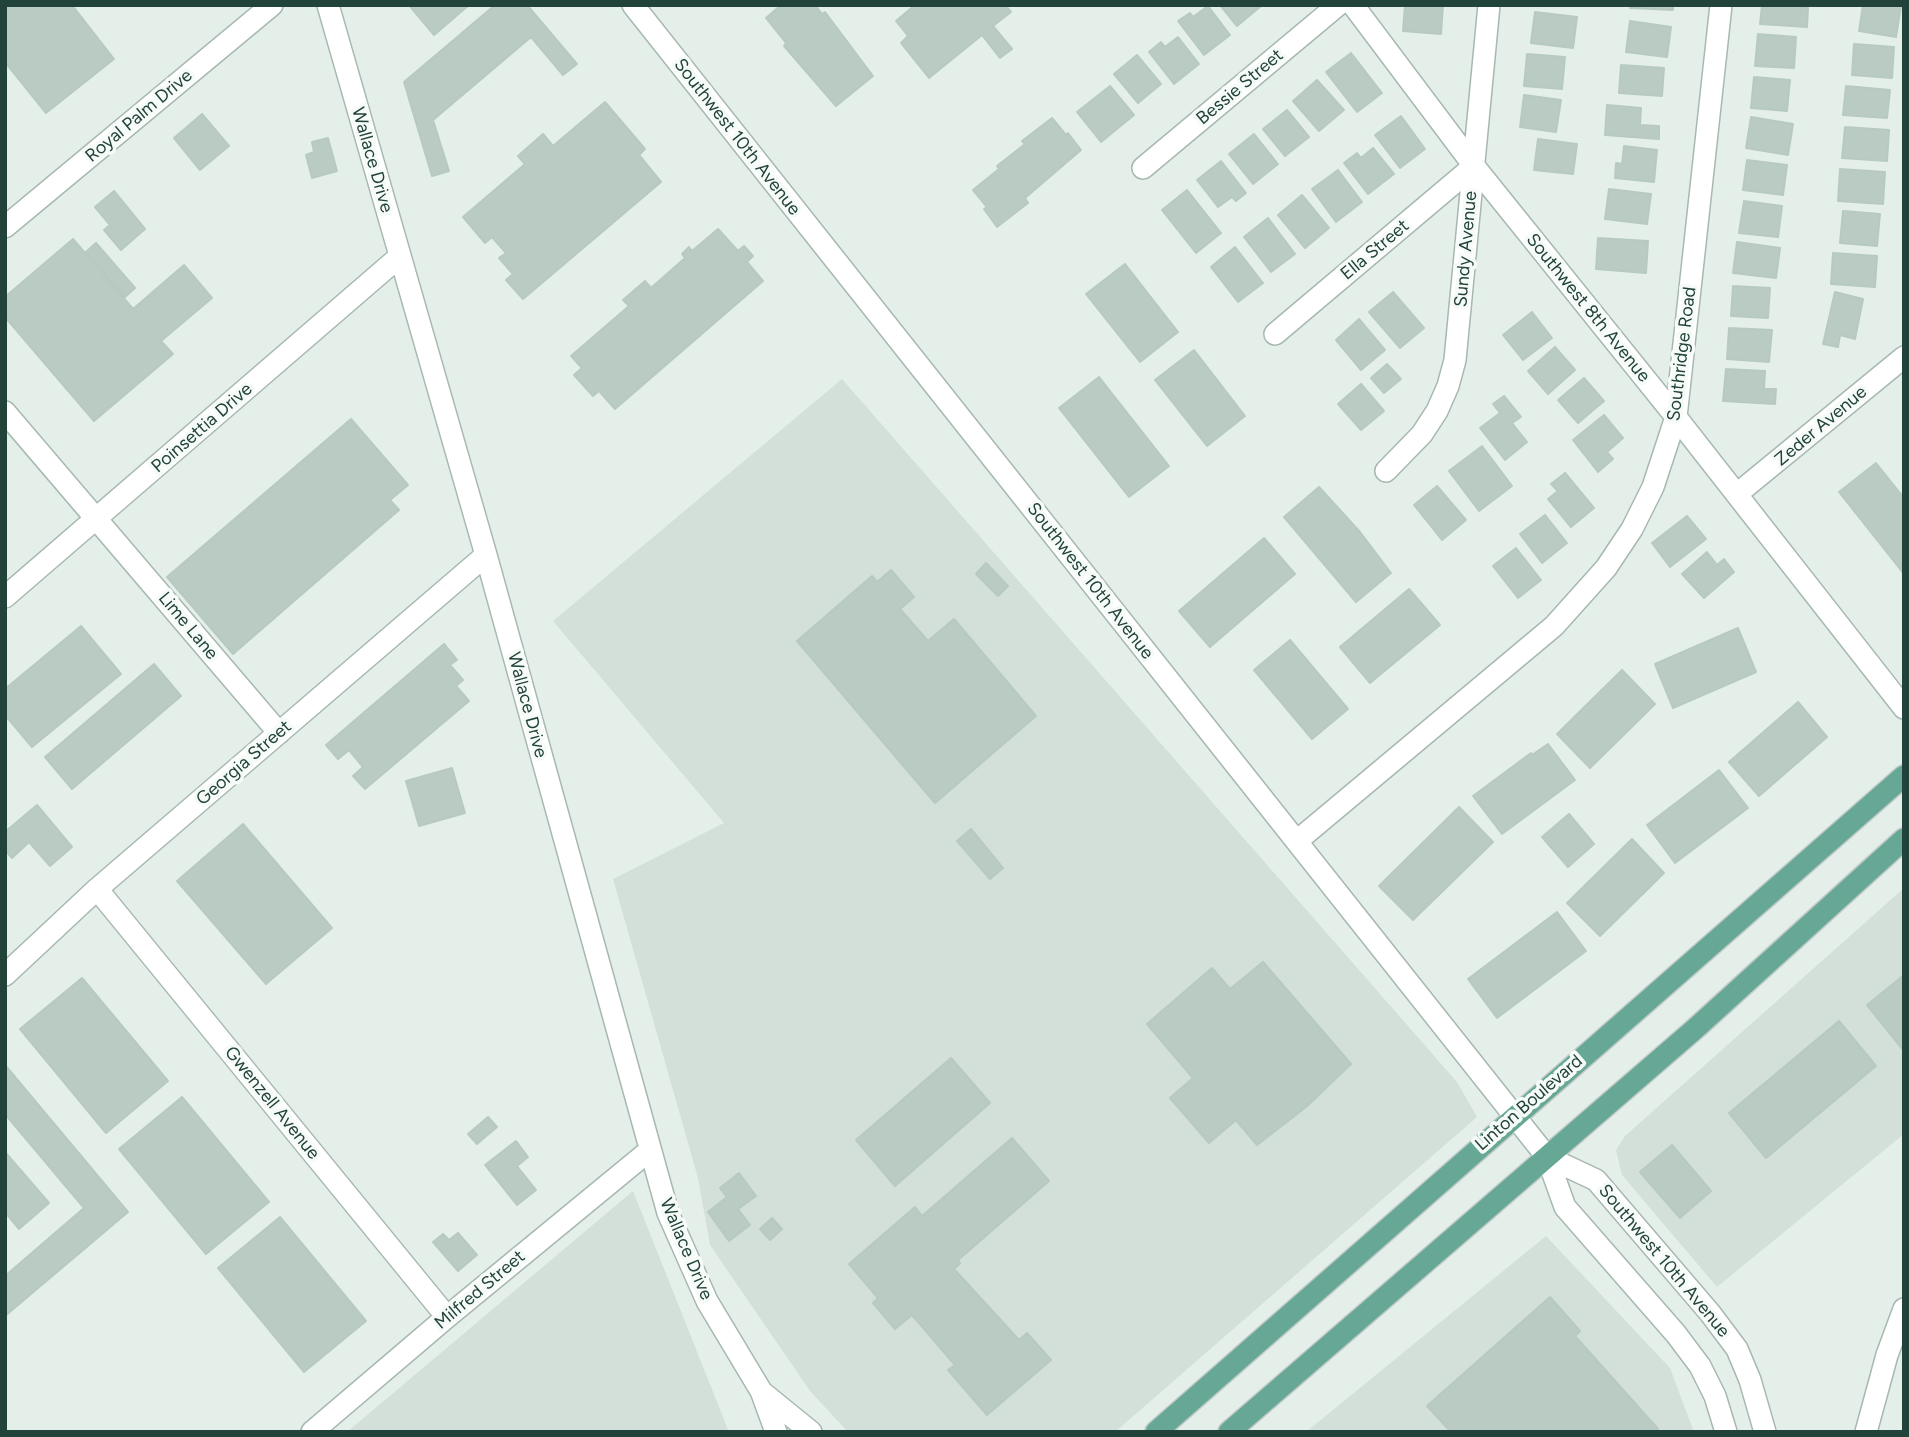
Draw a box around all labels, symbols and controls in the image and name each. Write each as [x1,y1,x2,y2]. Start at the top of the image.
street label: Bessie Street [1192,45,1288,129]
street label: Southwest 10th Avenue [669,54,805,220]
street label: Royal Palm Drive [81,65,197,167]
street label: Wallace Drive [347,105,397,215]
street label: Sundy Avenue [1450,190,1482,308]
street label: Ella Street [1336,215,1414,285]
street label: Southwest 8th Avenue [1521,229,1655,387]
street label: Southridge Road [1663,285,1701,423]
street label: Poinsettia Drive [147,378,257,478]
street label: Zeder Avenue [1771,381,1871,471]
street label: Southwest 10th Avenue [1022,498,1158,664]
street label: Lime Lane [154,588,222,664]
street label: Wallace Drive [503,650,551,760]
street label: Georgia Street [192,716,296,810]
street label: Gwenzell Avenue [220,1042,324,1164]
street label: Linton Boulevard [1471,1050,1587,1156]
street label: Southwest 10th Avenue [1594,1180,1734,1342]
street label: Wallace Drive [655,1195,717,1303]
street label: Milfred Street [430,1246,530,1334]

